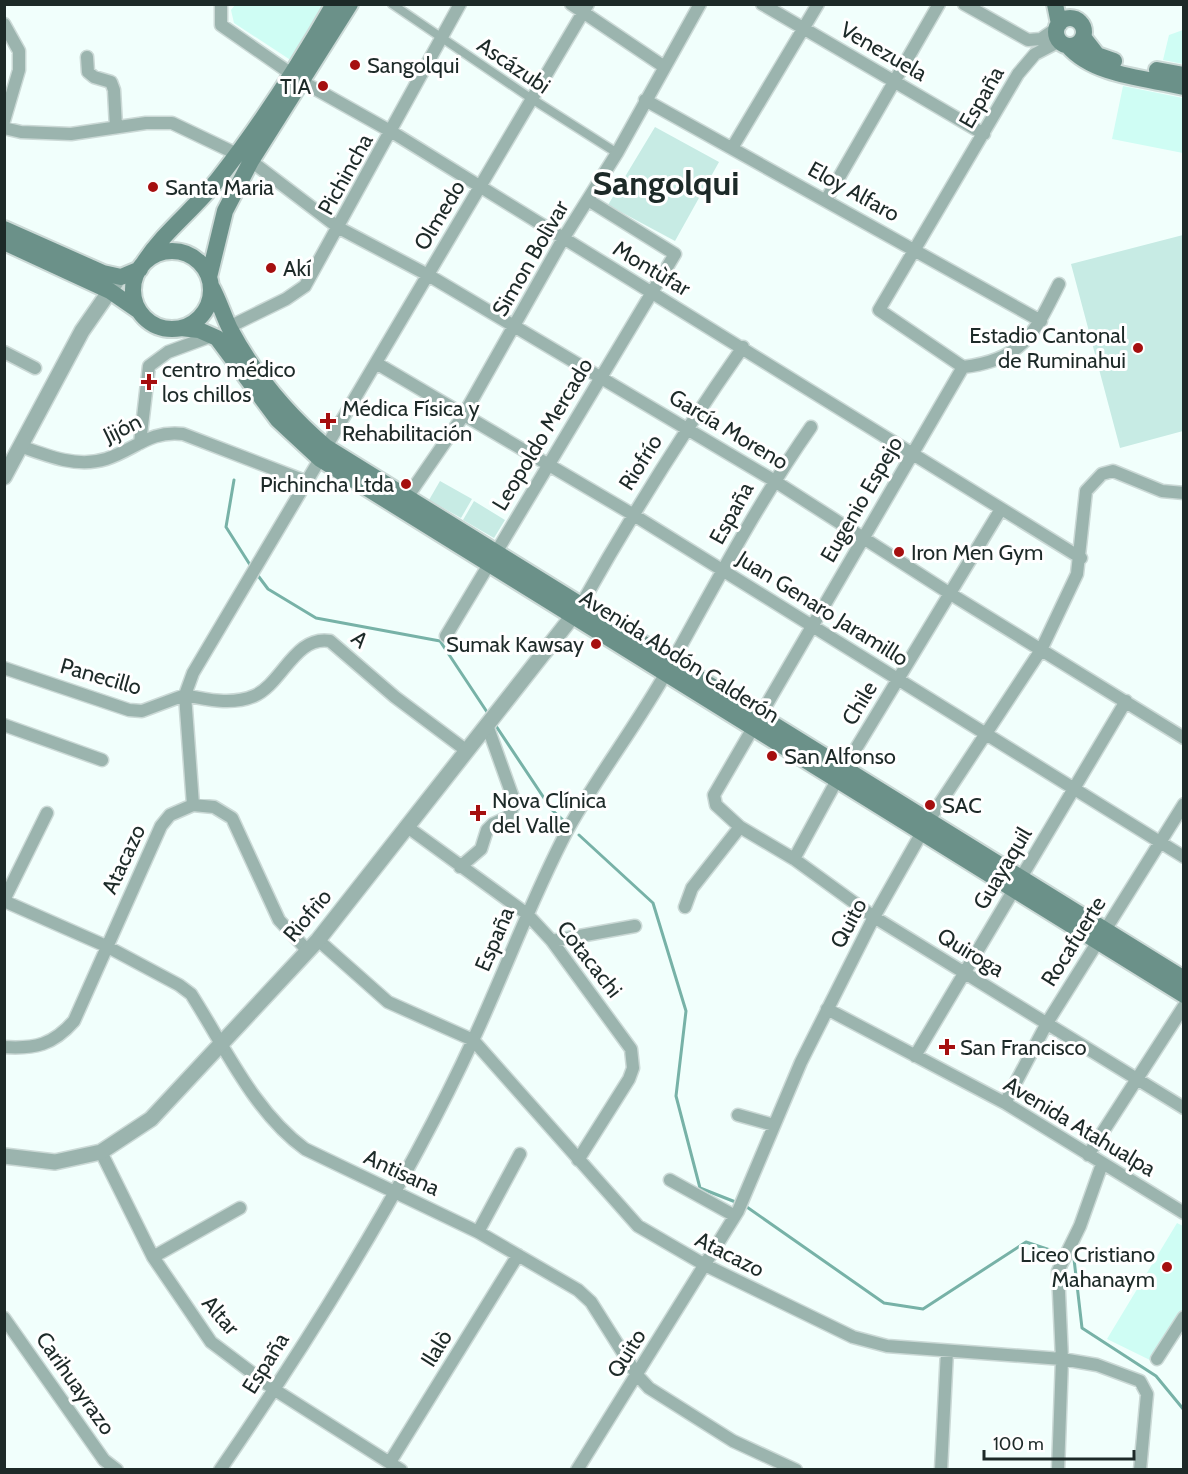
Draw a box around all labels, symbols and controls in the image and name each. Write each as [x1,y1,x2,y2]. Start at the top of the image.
street label: Venezuela [835,16,932,87]
street label: Ascázubi [472,31,555,100]
place label: Sangolqui [367,52,459,79]
marker: Sangolqui [348,58,362,72]
street label: España [953,61,1010,133]
place label: TIA [280,73,311,100]
marker: TIA [316,79,330,93]
street label: Pichincha [312,129,379,219]
street label: Eloy Alfaro [803,155,904,228]
district label: Sangolqui [593,162,739,204]
place label: Santa Maria [165,174,274,201]
street label: Olmedo [408,175,471,255]
marker: Santa Maria [146,180,160,194]
street label: Simon Bolìvar [486,195,574,321]
street label: Montùfar [608,235,695,302]
place label: Akí [283,255,311,282]
marker: Akí [264,261,278,275]
place label: Estadio Cantonal de Ruminahui [969,322,1127,374]
marker: Estadio Cantonal de Ruminahui [1131,341,1145,355]
street label: Leopoldo Mercado [486,353,599,515]
place label: centro médico los chillos [162,356,296,408]
marker: centro médico los chillos [140,373,158,391]
street label: García Moreno [664,383,793,476]
place label: Médica Física y Rehabilitación [342,395,480,447]
street label: Jijón [98,408,146,450]
marker: Médica Física y Rehabilitación [319,412,337,430]
street label: Riofrío [613,429,668,495]
street label: Eugenio Espejo [814,431,908,567]
place label: Pichincha Ltda [260,471,394,498]
marker: Pichincha Ltda [399,477,413,491]
street label: España [703,477,760,549]
place label: Iron Men Gym [911,539,1043,566]
street label: Juan Genaro Jaramillo [731,544,913,672]
marker: Iron Men Gym [892,545,906,559]
street label: Avenida Abdón Calderón [575,584,785,729]
street label: A [346,625,374,654]
place label: Sumak Kawsay [446,631,584,658]
marker: Sumak Kawsay [589,637,603,651]
street label: Panecillo [57,652,145,701]
street label: Chile [836,676,883,730]
place label: San Alfonso [784,743,896,770]
marker: San Alfonso [765,749,779,763]
place label: Nova Clínica del Valle [492,787,607,839]
place label: SAC [942,792,982,819]
marker: SAC [923,798,937,812]
marker: Nova Clínica del Valle [469,804,487,822]
street label: Atacazo [96,820,151,898]
street label: Guayaquil [967,821,1038,914]
street label: Riofrìo [278,883,337,947]
street label: Rocafuerte [1035,891,1112,991]
street label: Quito [824,894,873,953]
street label: España [469,903,520,975]
street label: Cotacachi [551,915,628,1003]
street label: Quiroga [932,922,1009,983]
place label: San Francisco [960,1034,1087,1061]
marker: San Francisco [938,1038,956,1056]
street label: Avenida Atahualpa [999,1070,1161,1183]
street label: Antisana [360,1143,444,1202]
street label: Atacazo [691,1226,769,1283]
place label: Liceo Cristiano Mahanaym [1020,1241,1155,1293]
marker: Liceo Cristiano Mahanaym [1160,1260,1174,1274]
street label: Altar [196,1290,245,1341]
street label: Quito [601,1324,652,1383]
street label: Ilalò [415,1325,458,1372]
street label: Carihuayrazo [30,1326,121,1440]
street label: España [236,1327,295,1399]
scale bar [984,1423,1134,1461]
text: 100 m [993,1433,1044,1455]

